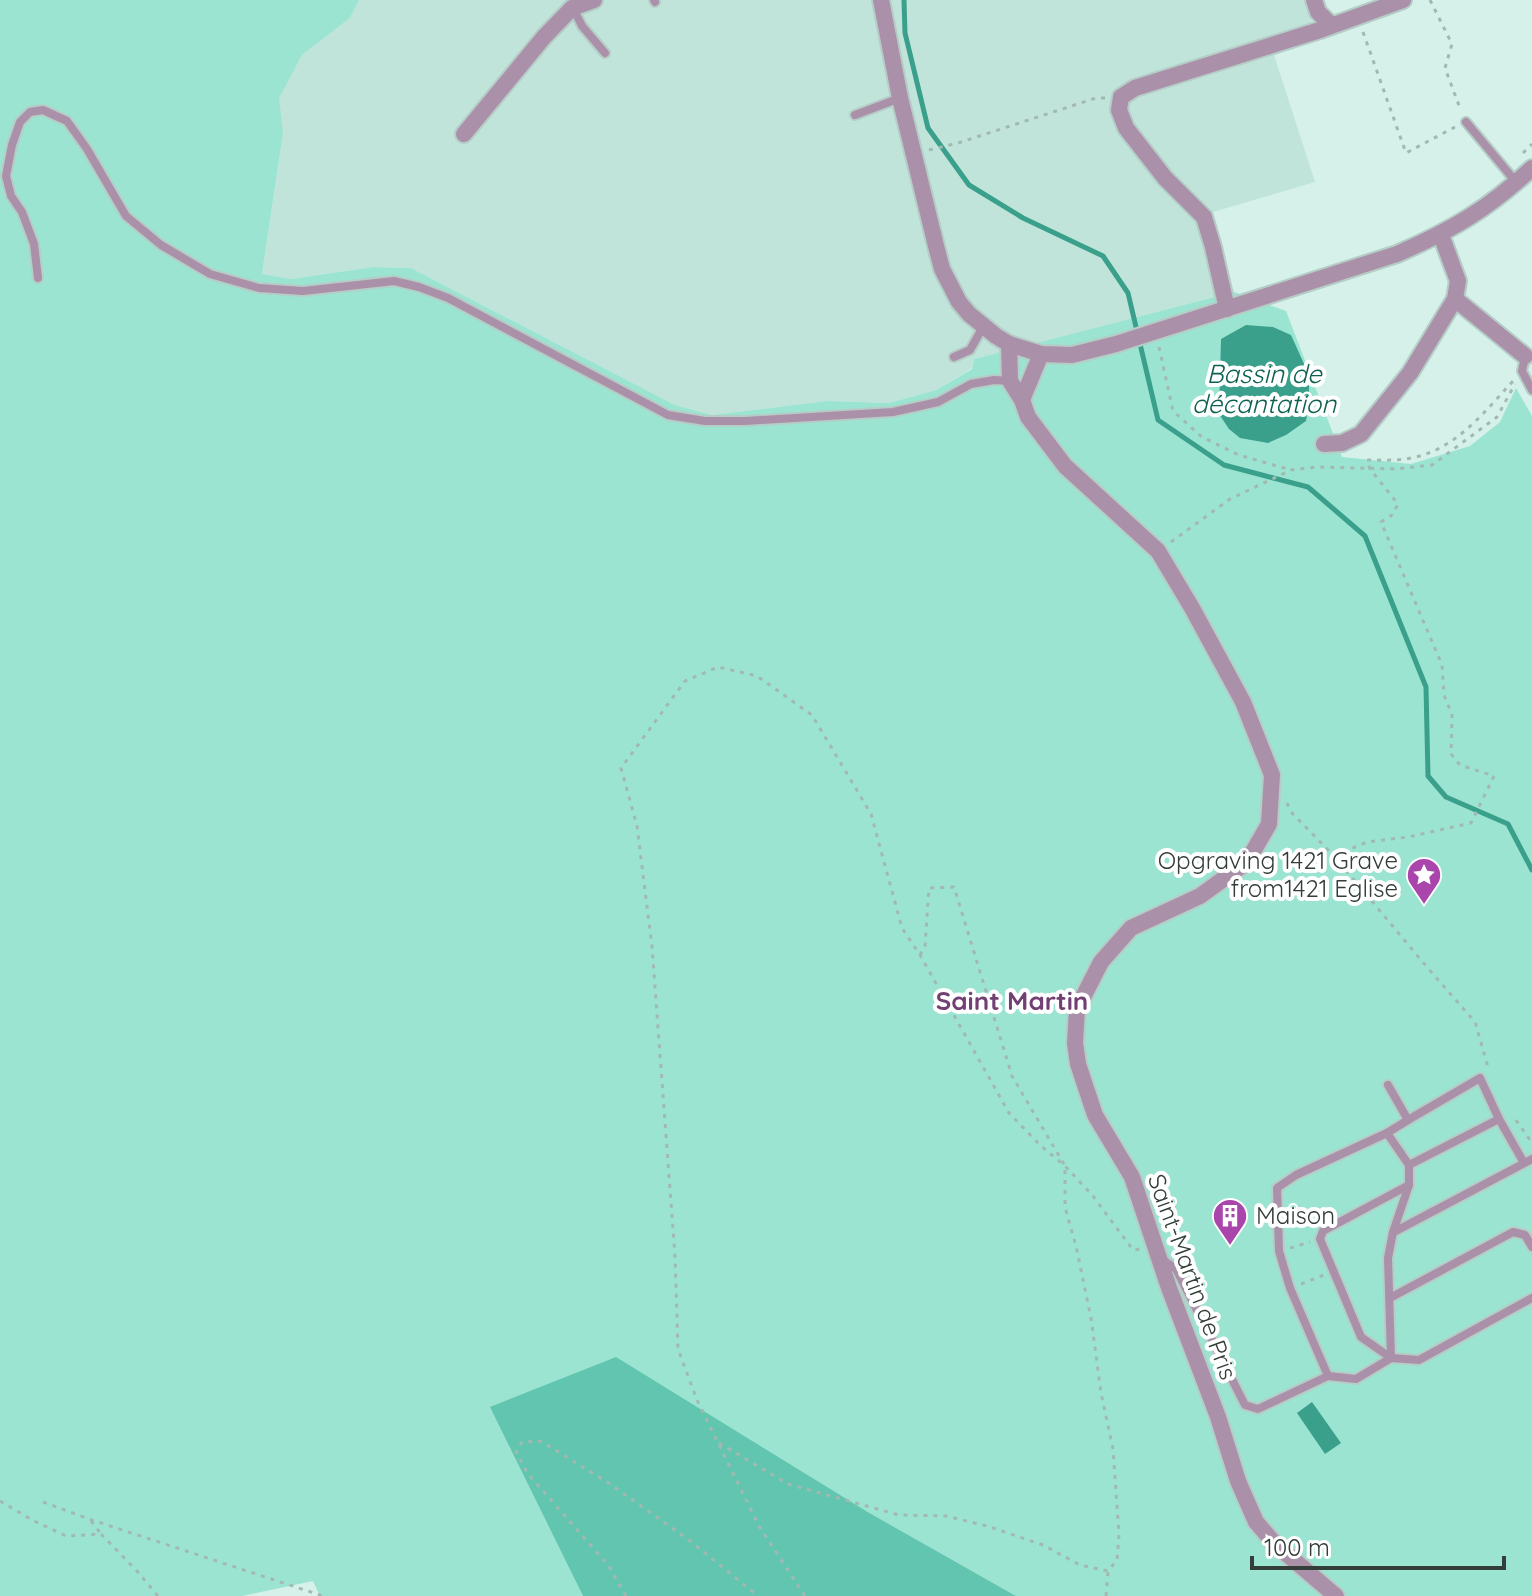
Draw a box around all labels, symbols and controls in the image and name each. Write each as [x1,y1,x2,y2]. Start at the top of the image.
water label: Bassin de décantation [1192,357,1337,420]
place label: Opgraving 1421 Grave from1421 Eglise [1158,845,1398,903]
place icon: Opgraving 1421 Grave from1421 Eglise [1405,856,1443,906]
district label: Saint Martin [936,984,1088,1017]
street label: Saint-Martin de Pris [1142,1170,1244,1383]
building icon: Maison [1211,1197,1249,1247]
place label: Maison [1256,1200,1335,1230]
scale bar [1252,1520,1504,1570]
text: 100 m [1264,1532,1330,1562]

